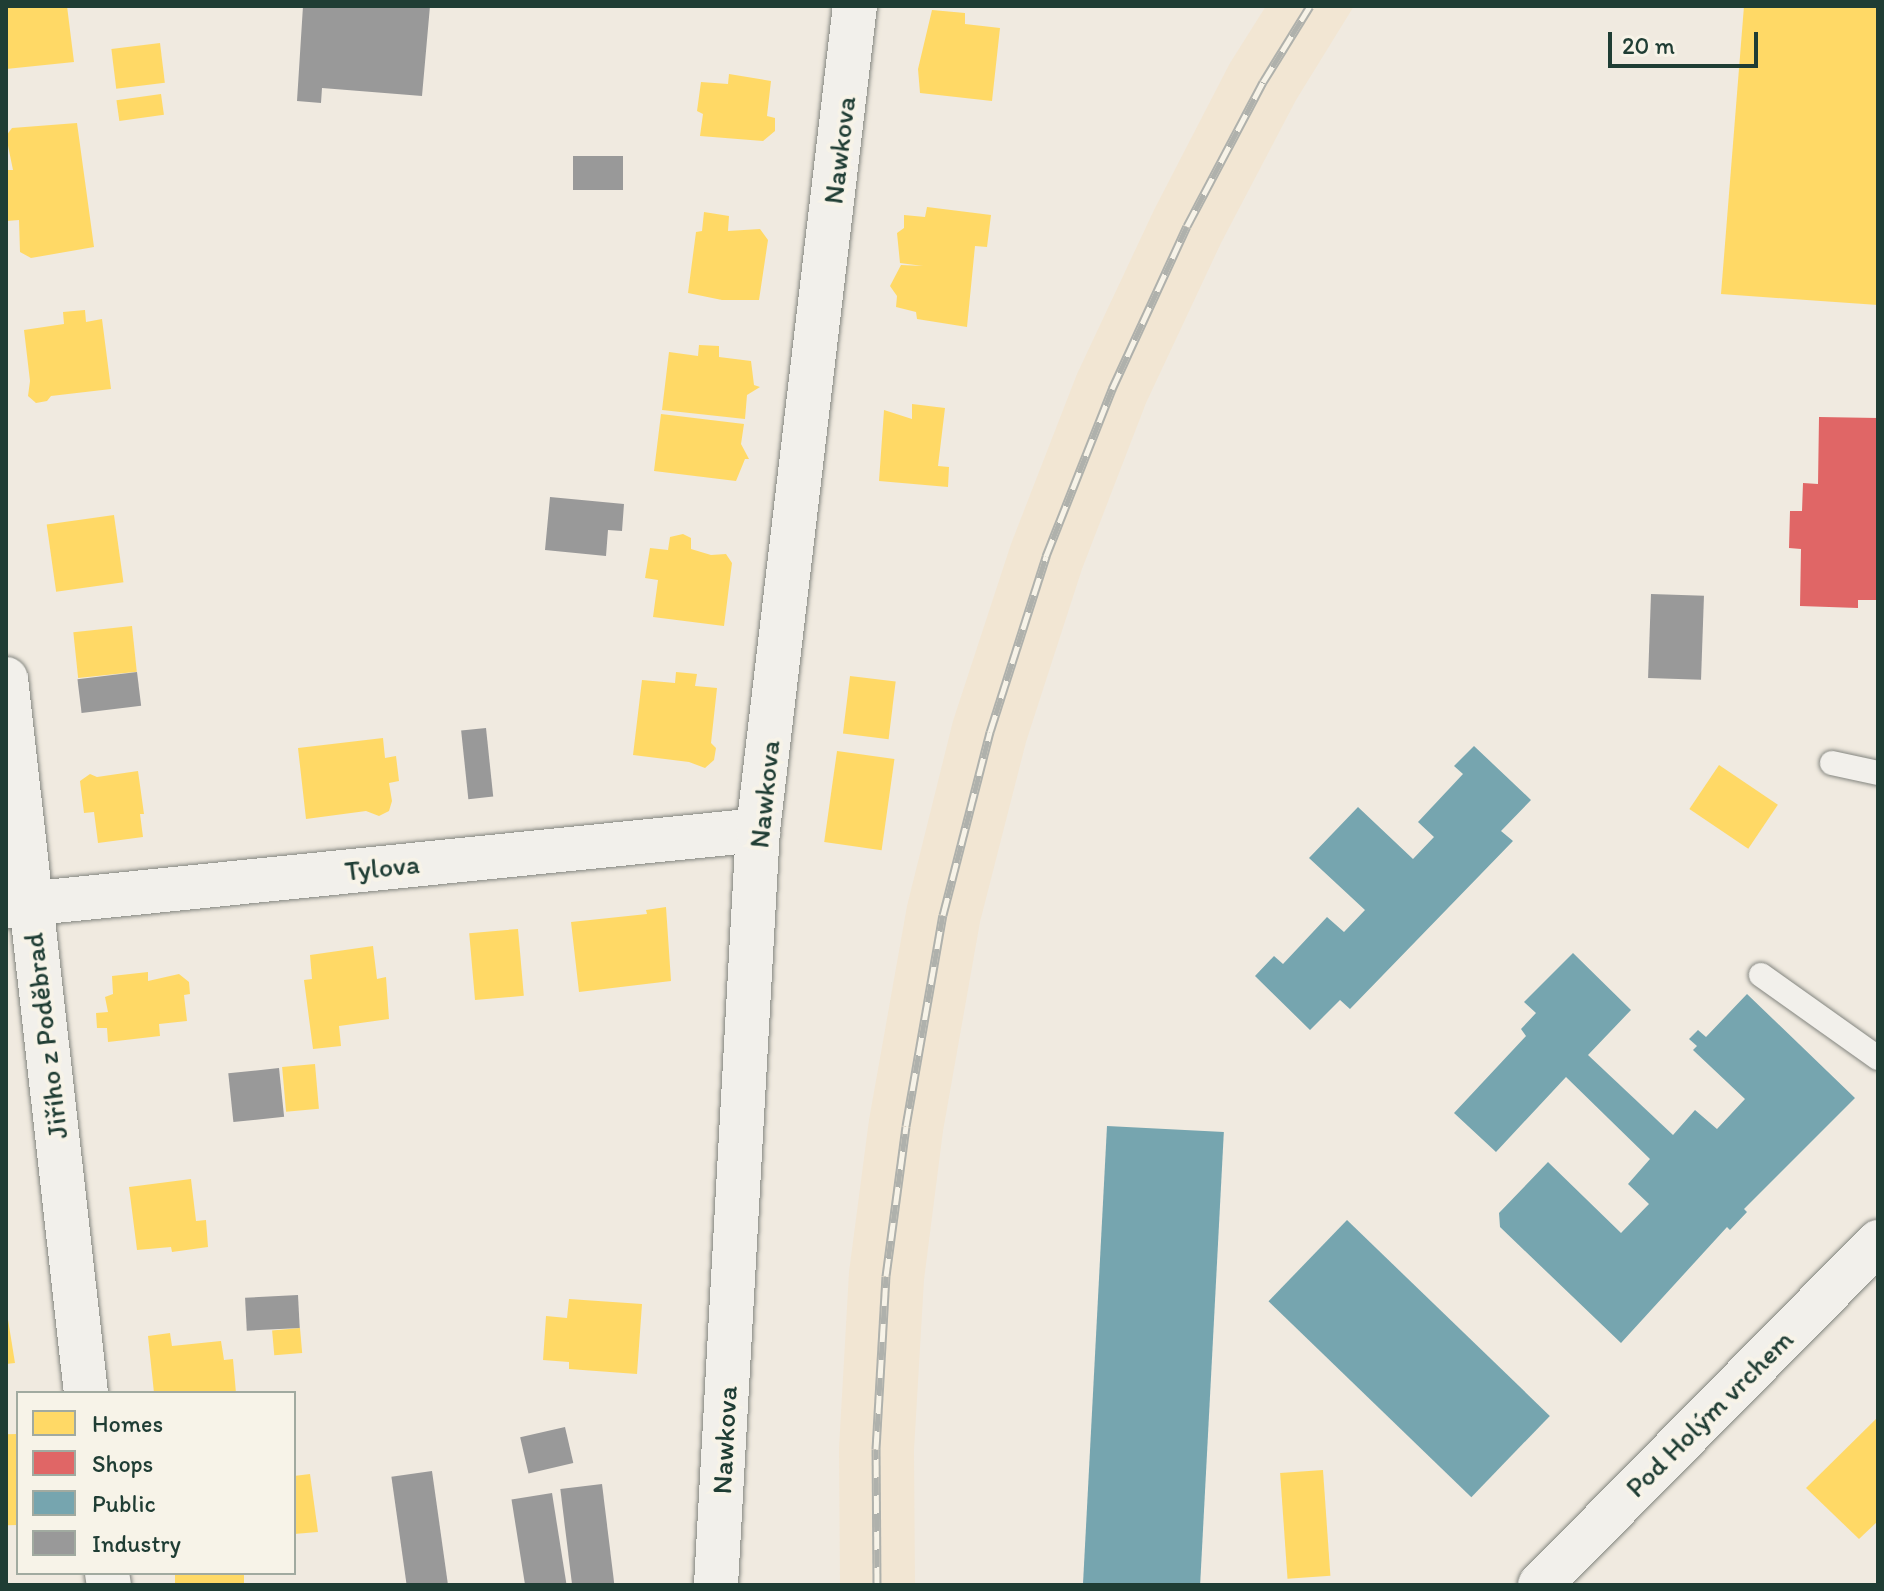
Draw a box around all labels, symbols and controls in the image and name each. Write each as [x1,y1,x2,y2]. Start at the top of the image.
scale bar [1612,16,1762,66]
text: 20 m [1622,31,1675,60]
street label: Nawkova [816,94,862,206]
street label: Nawkova [742,738,786,850]
street label: Tylova [343,846,421,888]
street label: Jiřího z Poděbrad [16,931,74,1141]
street label: Pod Holým vrchem [1618,1322,1800,1504]
street label: Nawkova [704,1385,744,1495]
legend [16,1391,296,1575]
text: Homes [92,1409,163,1438]
text: Shops [92,1449,153,1478]
text: Public [92,1489,156,1518]
text: Industry [92,1529,181,1558]

